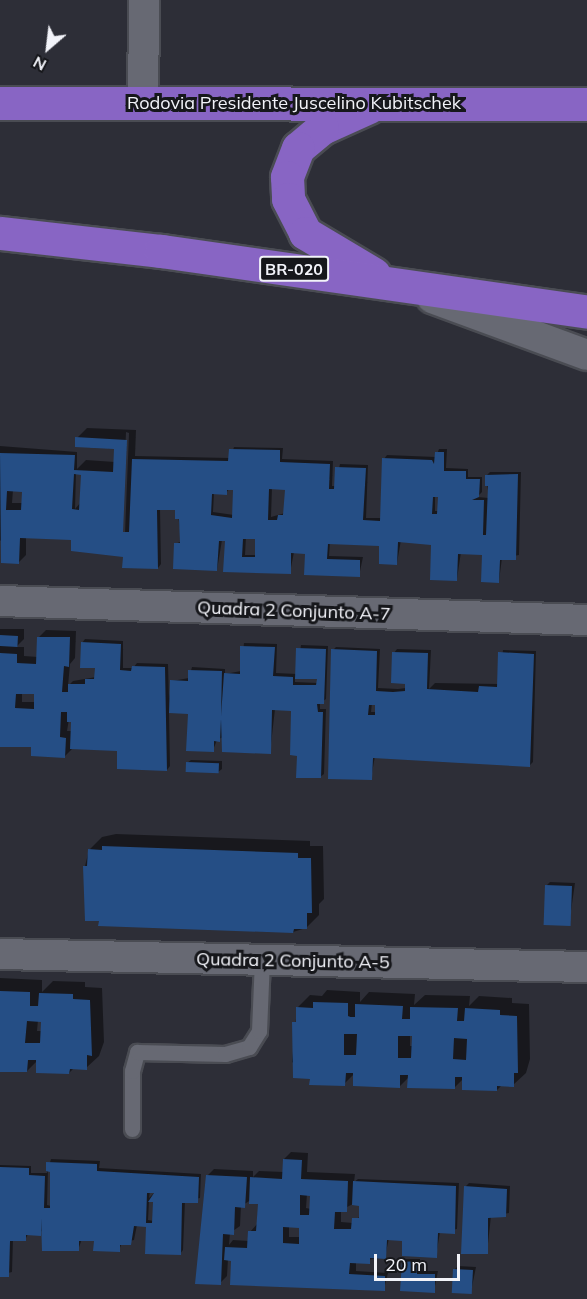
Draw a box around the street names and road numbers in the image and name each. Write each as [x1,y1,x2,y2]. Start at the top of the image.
street label: Rodovia Presidente Juscelino Kubitschek [127,92,461,114]
road number: BR-020 [258,256,330,282]
street label: Quadra 2 Conjunto A-7 [197,597,391,625]
street label: Quadra 2 Conjunto A-5 [196,949,390,973]

